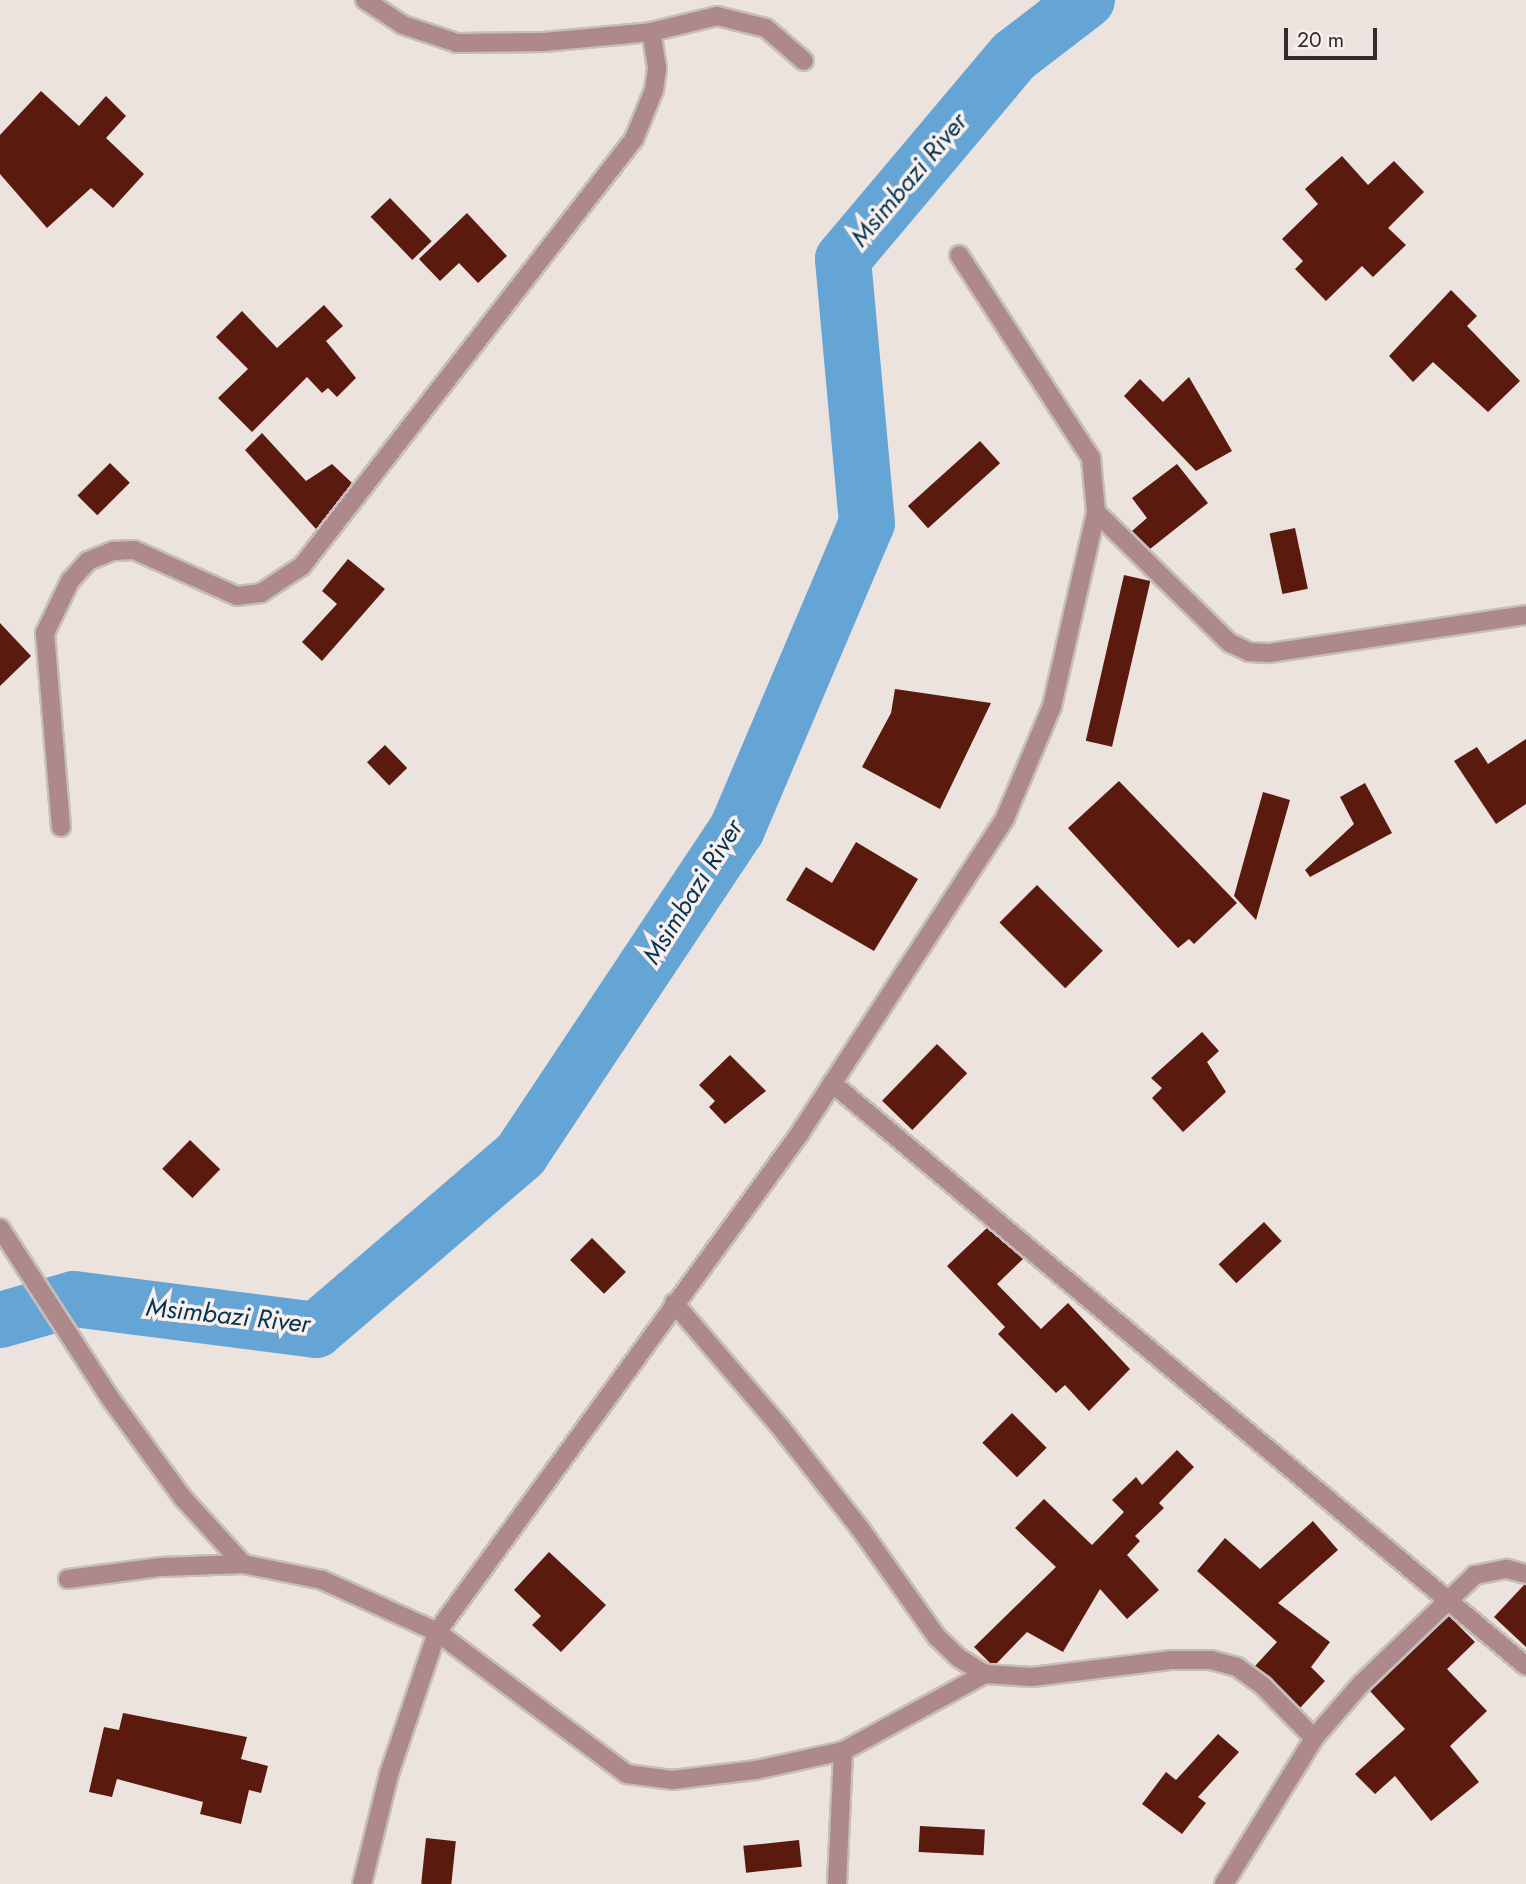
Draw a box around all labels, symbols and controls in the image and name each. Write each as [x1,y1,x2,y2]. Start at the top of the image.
scale bar [1288,14,1381,58]
text: 20 m [1297,25,1344,55]
water label: Msimbazi River [844,107,974,253]
water label: Msimbazi River [636,814,750,970]
water label: Msimbazi River [145,1292,311,1340]

